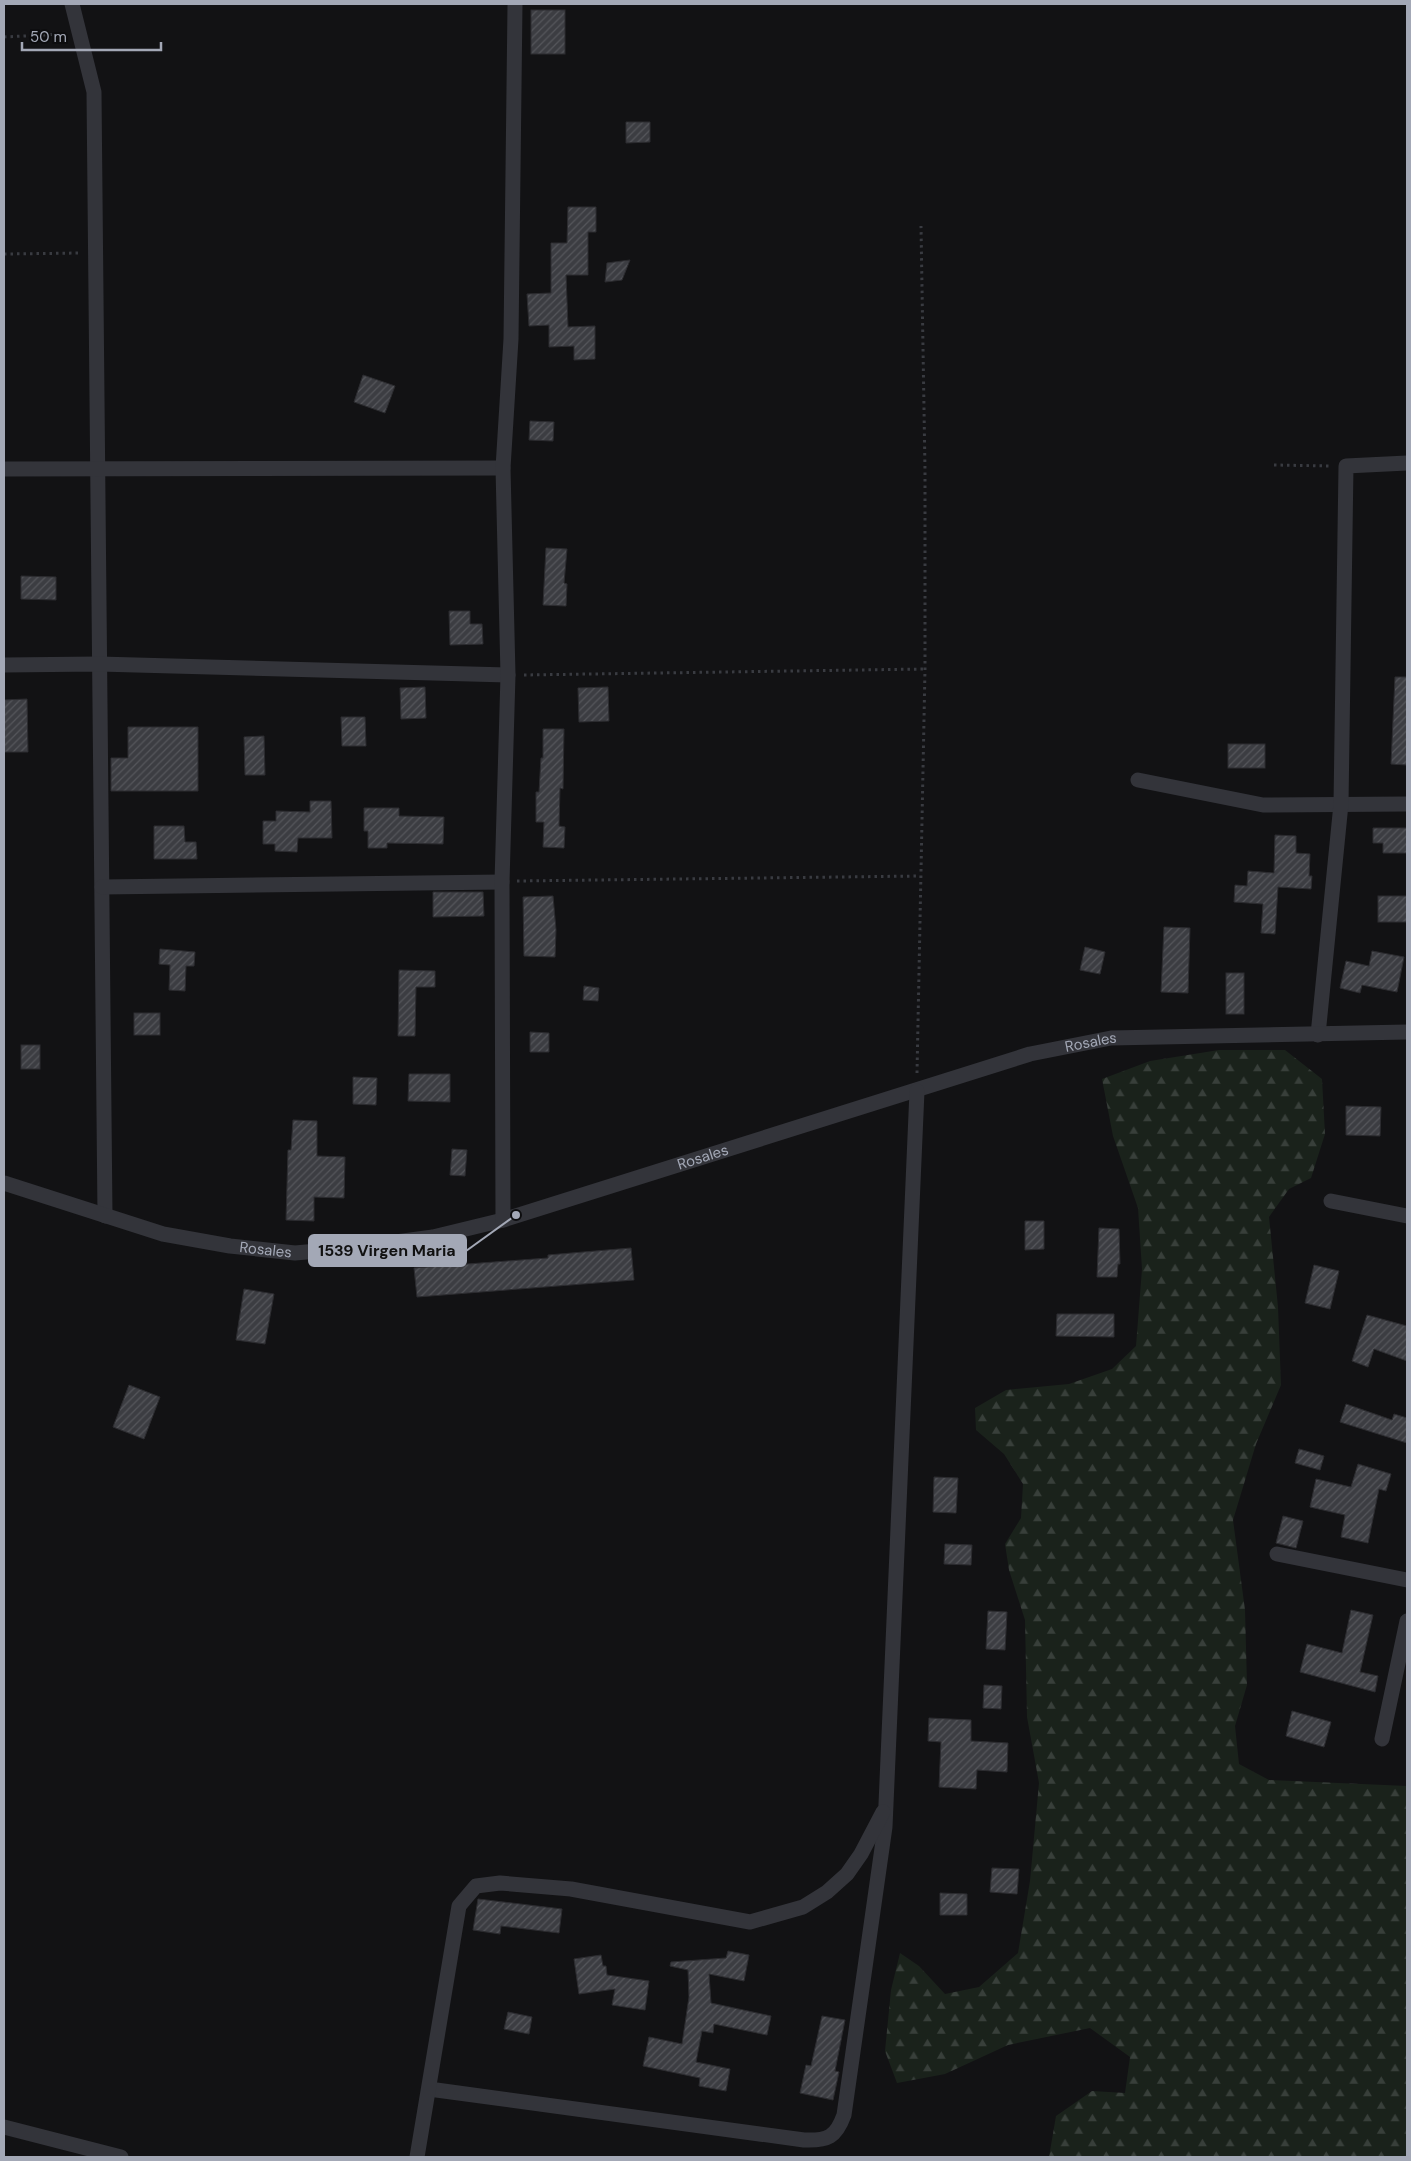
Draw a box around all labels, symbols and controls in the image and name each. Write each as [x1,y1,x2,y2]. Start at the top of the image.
scale bar [22,20,161,52]
text: 50 m [30,27,67,47]
street label: Rosales [1063,1028,1117,1057]
street label: Rosales [675,1140,731,1174]
callout: 1539 Virgen Maria [309,1235,466,1266]
street label: Rosales [239,1237,293,1263]
text: 1539 Virgen Maria [318,1240,456,1261]

